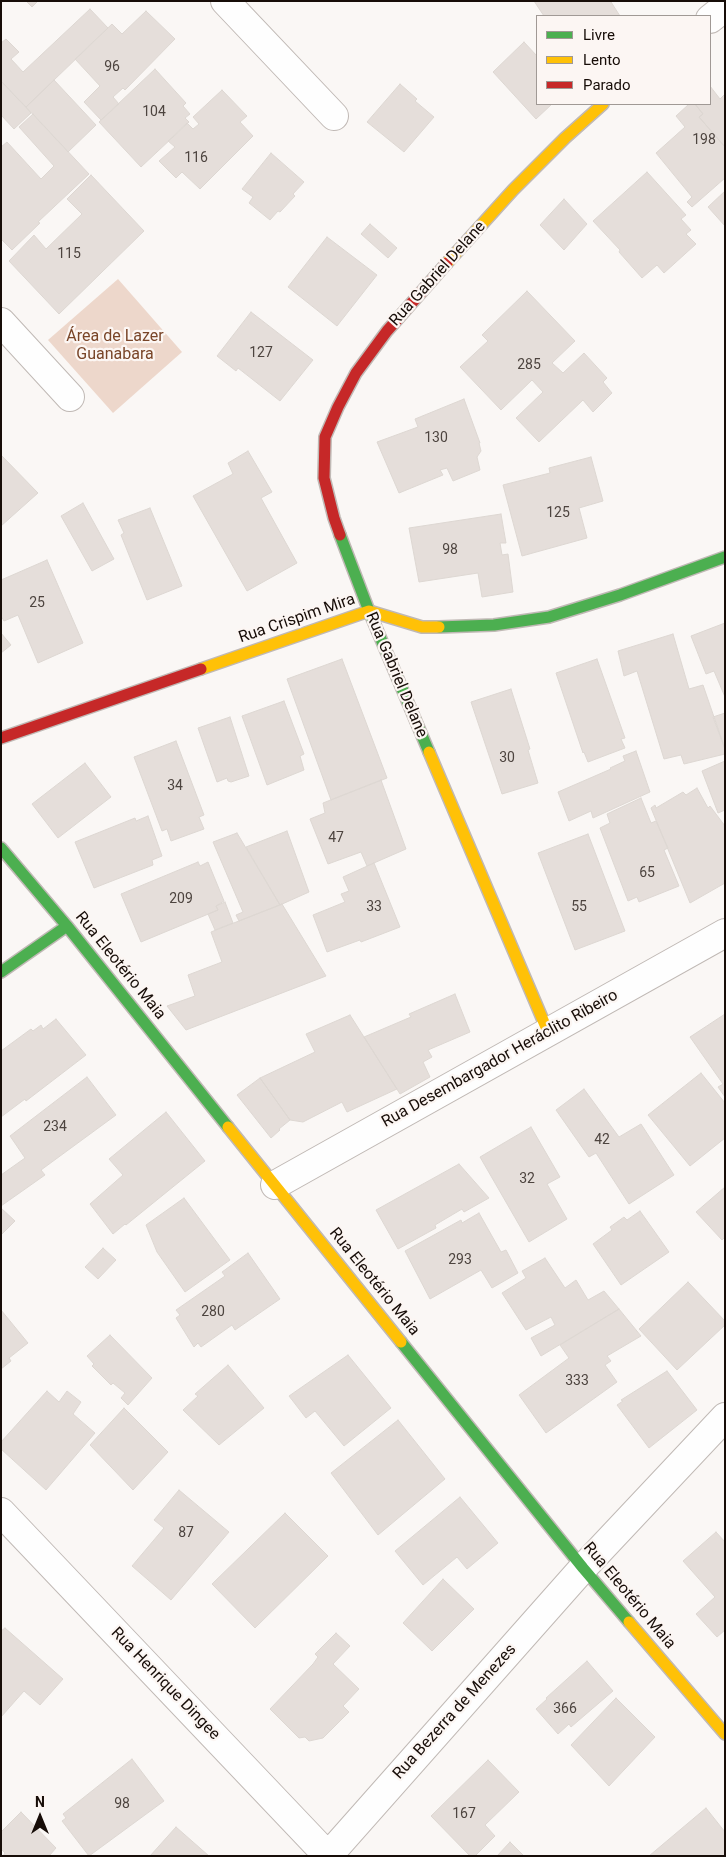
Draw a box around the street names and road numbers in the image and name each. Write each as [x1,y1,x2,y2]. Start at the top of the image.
street label: Rua Gabriel Delane [386,218,490,330]
street label: Rua Crispim Mira [236,590,358,648]
street label: Rua Gabriel Delane [361,609,431,741]
street label: Rua Eleotério Maia [71,908,169,1024]
street label: Rua Desembargador Heráclito Ribeiro [379,986,621,1132]
street label: Rua Eleotério Maia [325,1224,423,1340]
street label: Rua Eleotério Maia [579,1539,679,1653]
street label: Rua Henrique Dingee [106,1624,224,1744]
street label: Rua Bezerra de Menezes [389,1641,521,1783]

